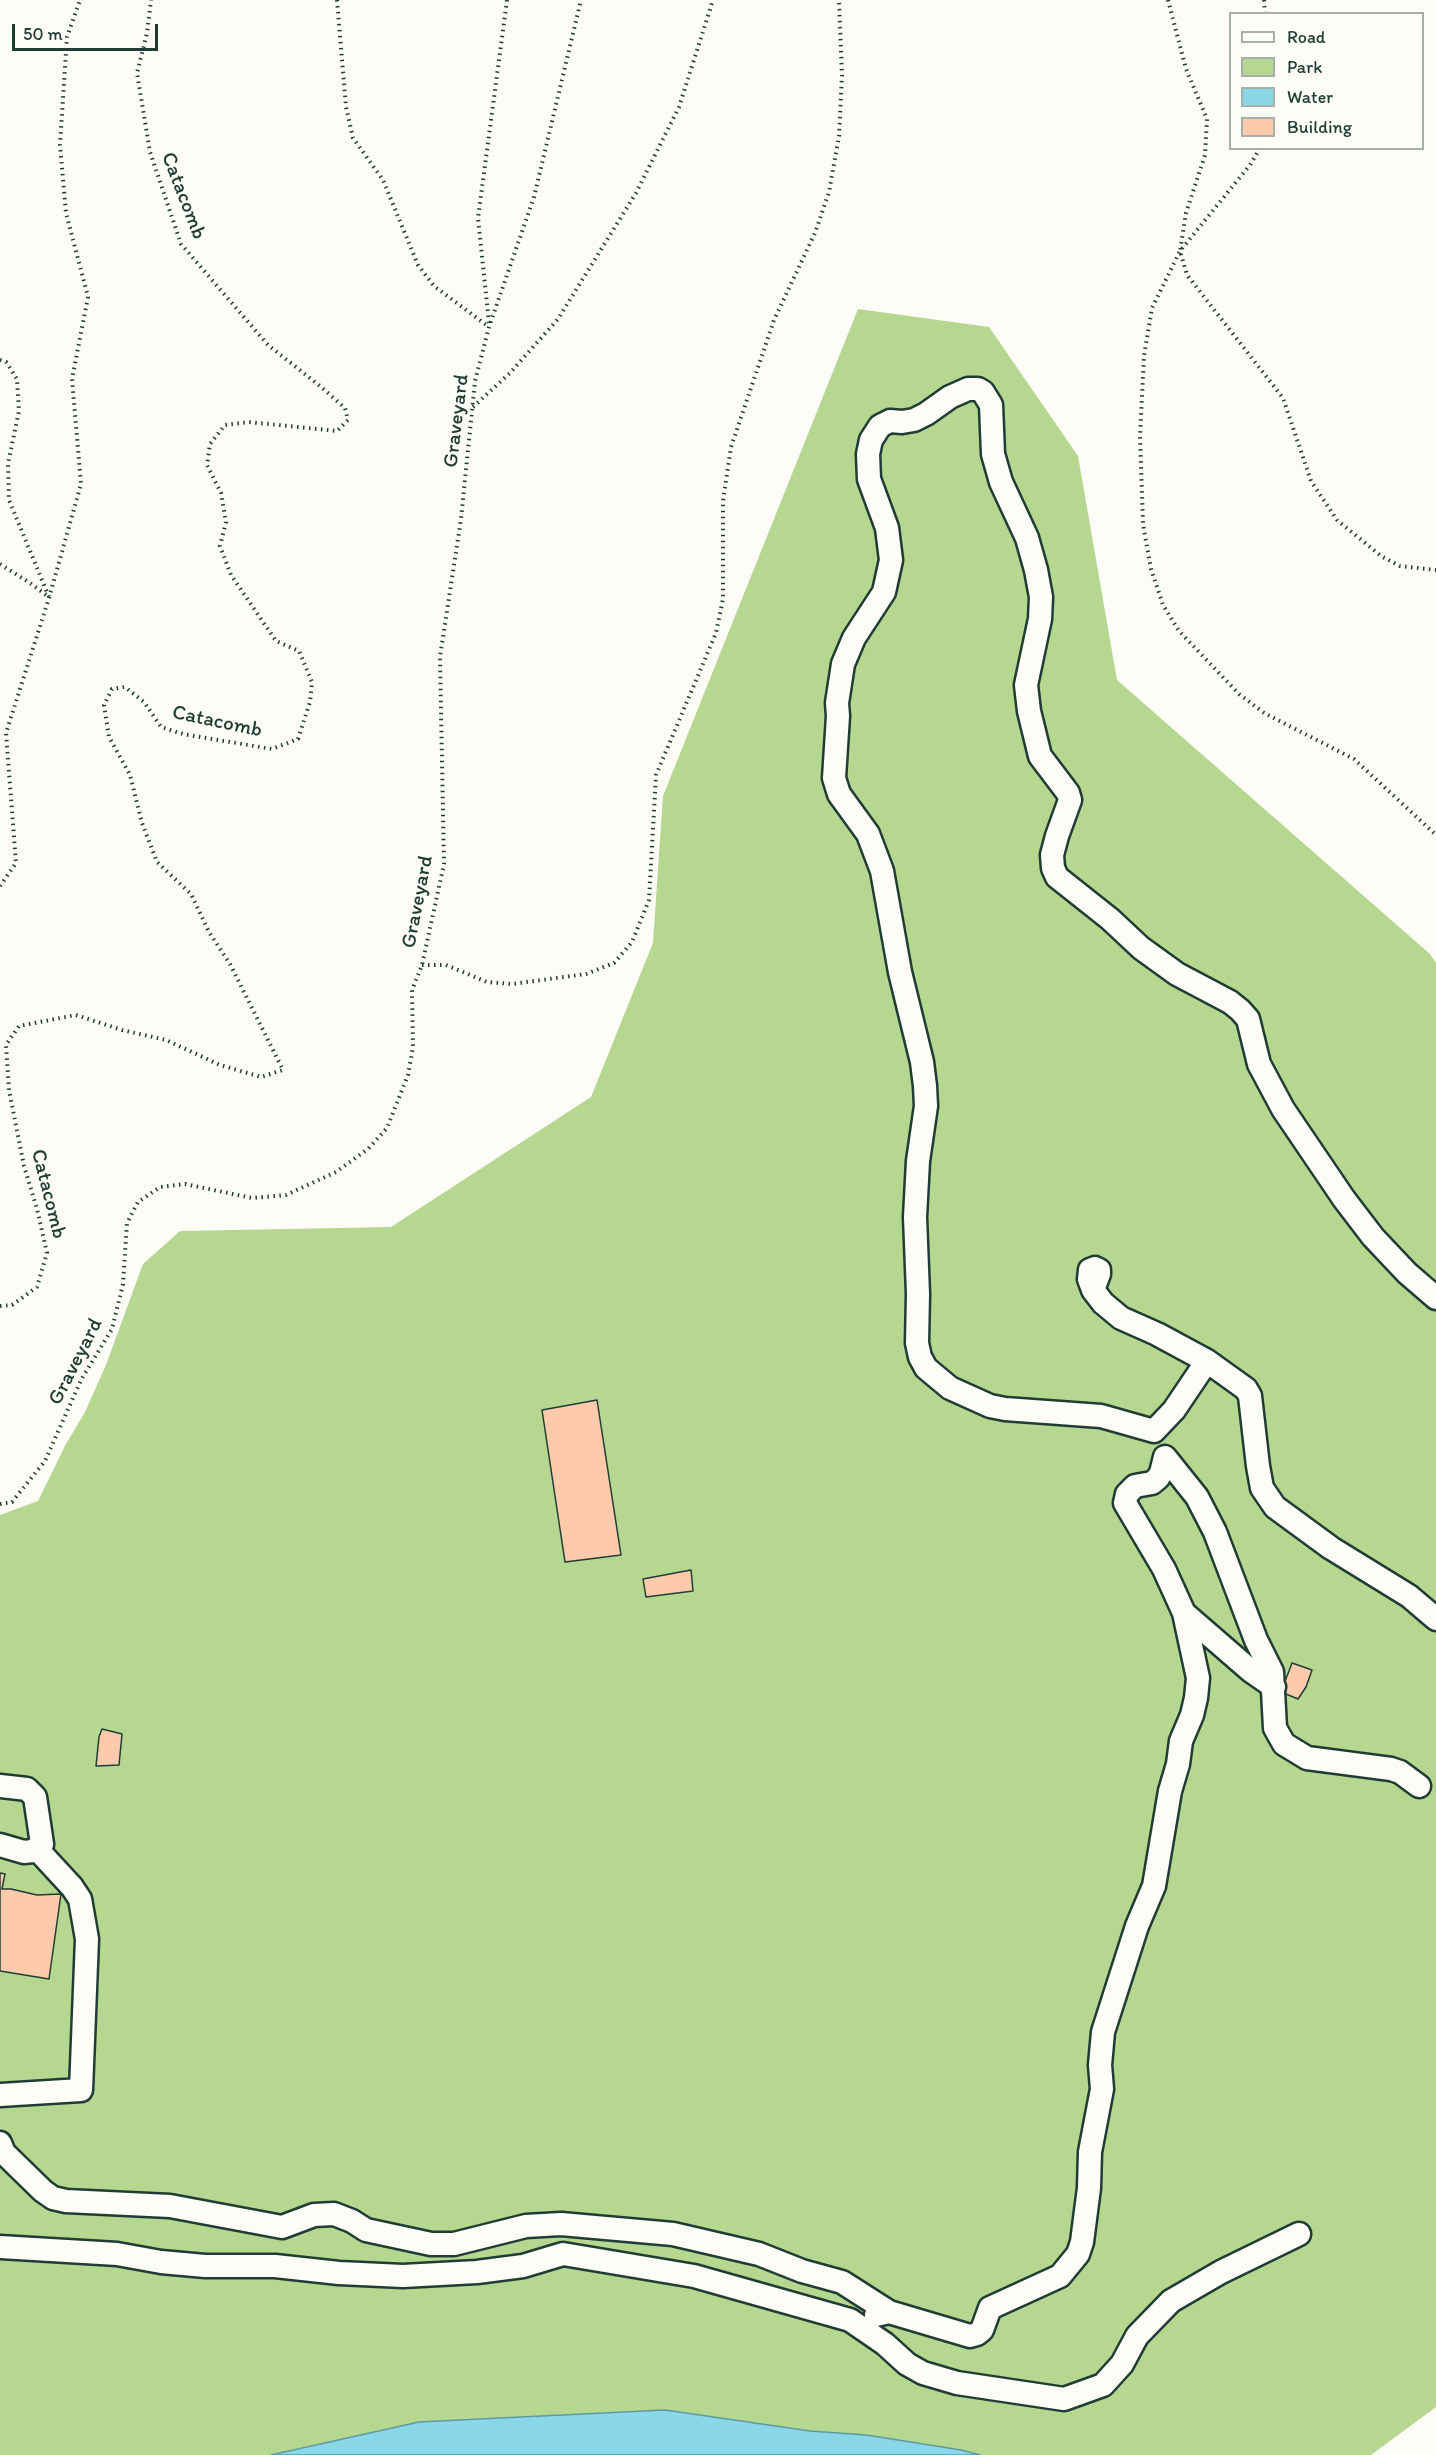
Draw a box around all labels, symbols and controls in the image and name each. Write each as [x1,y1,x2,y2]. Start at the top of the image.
scale bar [15,12,160,50]
legend [1229,12,1424,150]
text: 50 m [23,23,63,45]
text: Road [1287,26,1326,48]
text: Park [1287,56,1322,78]
text: Water [1287,86,1333,108]
text: Building [1287,116,1352,138]
street label: Catacomb [155,149,211,243]
street label: Graveyard [439,373,475,469]
street label: Catacomb [170,700,264,744]
street label: Graveyard [397,854,439,950]
street label: Catacomb [25,1147,71,1241]
street label: Graveyard [43,1314,109,1410]

